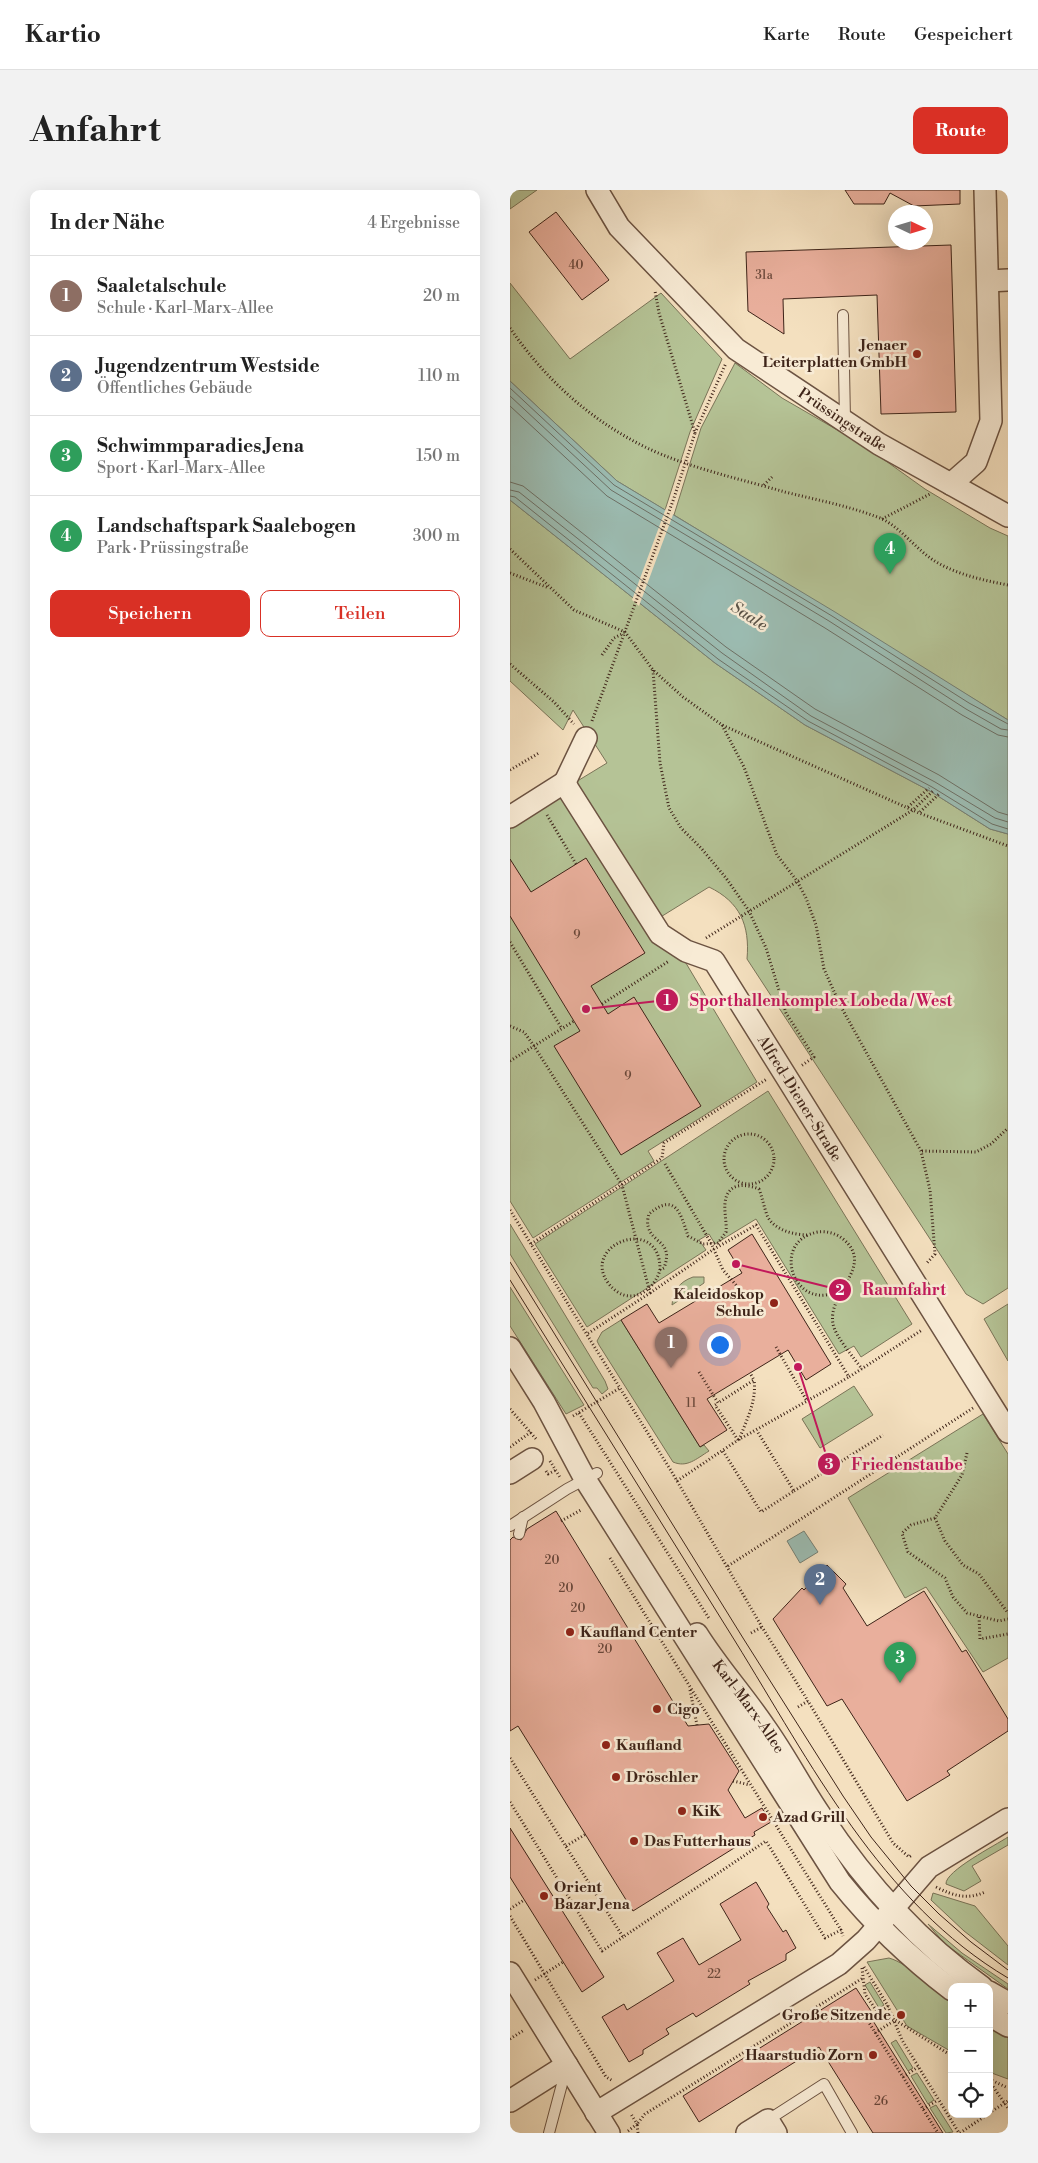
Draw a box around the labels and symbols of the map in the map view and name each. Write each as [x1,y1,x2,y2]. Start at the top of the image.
north arrow [888,205,933,250]
house number: 40 [568,258,584,273]
house number: 31a [755,268,774,283]
place label: Jenaer Leiterplatten GmbH [763,336,908,372]
marker: Jenaer Leiterplatten GmbH [911,348,923,360]
street label: Prüssingstraße [795,383,890,456]
pin: 4 [874,533,906,574]
water label: Saale [727,597,772,635]
house number: 9 [573,928,581,943]
callout: Sporthallenkomplex Lobeda / West [654,985,962,1016]
text: 1 [663,991,671,1010]
text: Sporthallenkomplex Lobeda / West [690,991,952,1011]
street label: Alfred-Diener-Straße [753,1031,846,1165]
house number: 9 [624,1069,632,1084]
callout: Raumfahrt [828,1274,956,1305]
text: Raumfahrt [862,1280,946,1300]
text: 2 [835,1281,845,1300]
place label: Kaleidoskop Schule [673,1285,764,1321]
marker: Kaleidoskop Schule [768,1297,780,1309]
pin: 1 [655,1327,687,1368]
your location [707,1332,733,1358]
house number: 11 [686,1396,697,1411]
callout: Friedenstaube [817,1449,973,1480]
text: 3 [824,1455,834,1474]
text: Friedenstaube [851,1455,963,1475]
house number: 20 [545,1553,559,1568]
pin: 2 [804,1564,836,1605]
house number: 20 [559,1581,573,1596]
house number: 20 [571,1601,585,1616]
place label: Kaufland Center [580,1623,698,1642]
marker: Kaufland Center [564,1626,576,1638]
house number: 20 [598,1642,612,1657]
pin: 3 [884,1642,916,1683]
street label: Karl-Marx-Allee [708,1656,789,1757]
place label: Cigo [667,1700,700,1719]
marker: Cigo [651,1703,663,1715]
place label: Kaufland [616,1736,683,1755]
marker: Kaufland [600,1739,612,1751]
place label: Dröschler [626,1768,699,1787]
marker: Dröschler [610,1771,622,1783]
place label: KiK [692,1802,722,1821]
marker: KiK [676,1805,688,1817]
place label: Azad Grill [772,1808,845,1827]
marker: Azad Grill [757,1811,769,1823]
place label: Das Futterhaus [644,1832,751,1851]
marker: Das Futterhaus [628,1835,640,1847]
place label: Orient Bazar Jena [554,1878,631,1914]
marker: Orient Bazar Jena [538,1890,550,1902]
house number: 22 [707,1967,721,1982]
place label: Große Sitzende [782,2006,891,2025]
marker: Große Sitzende [895,2009,907,2021]
place label: Haarstudio Zorn [745,2046,864,2065]
marker: Haarstudio Zorn [867,2049,879,2061]
house number: 26 [874,2094,888,2109]

